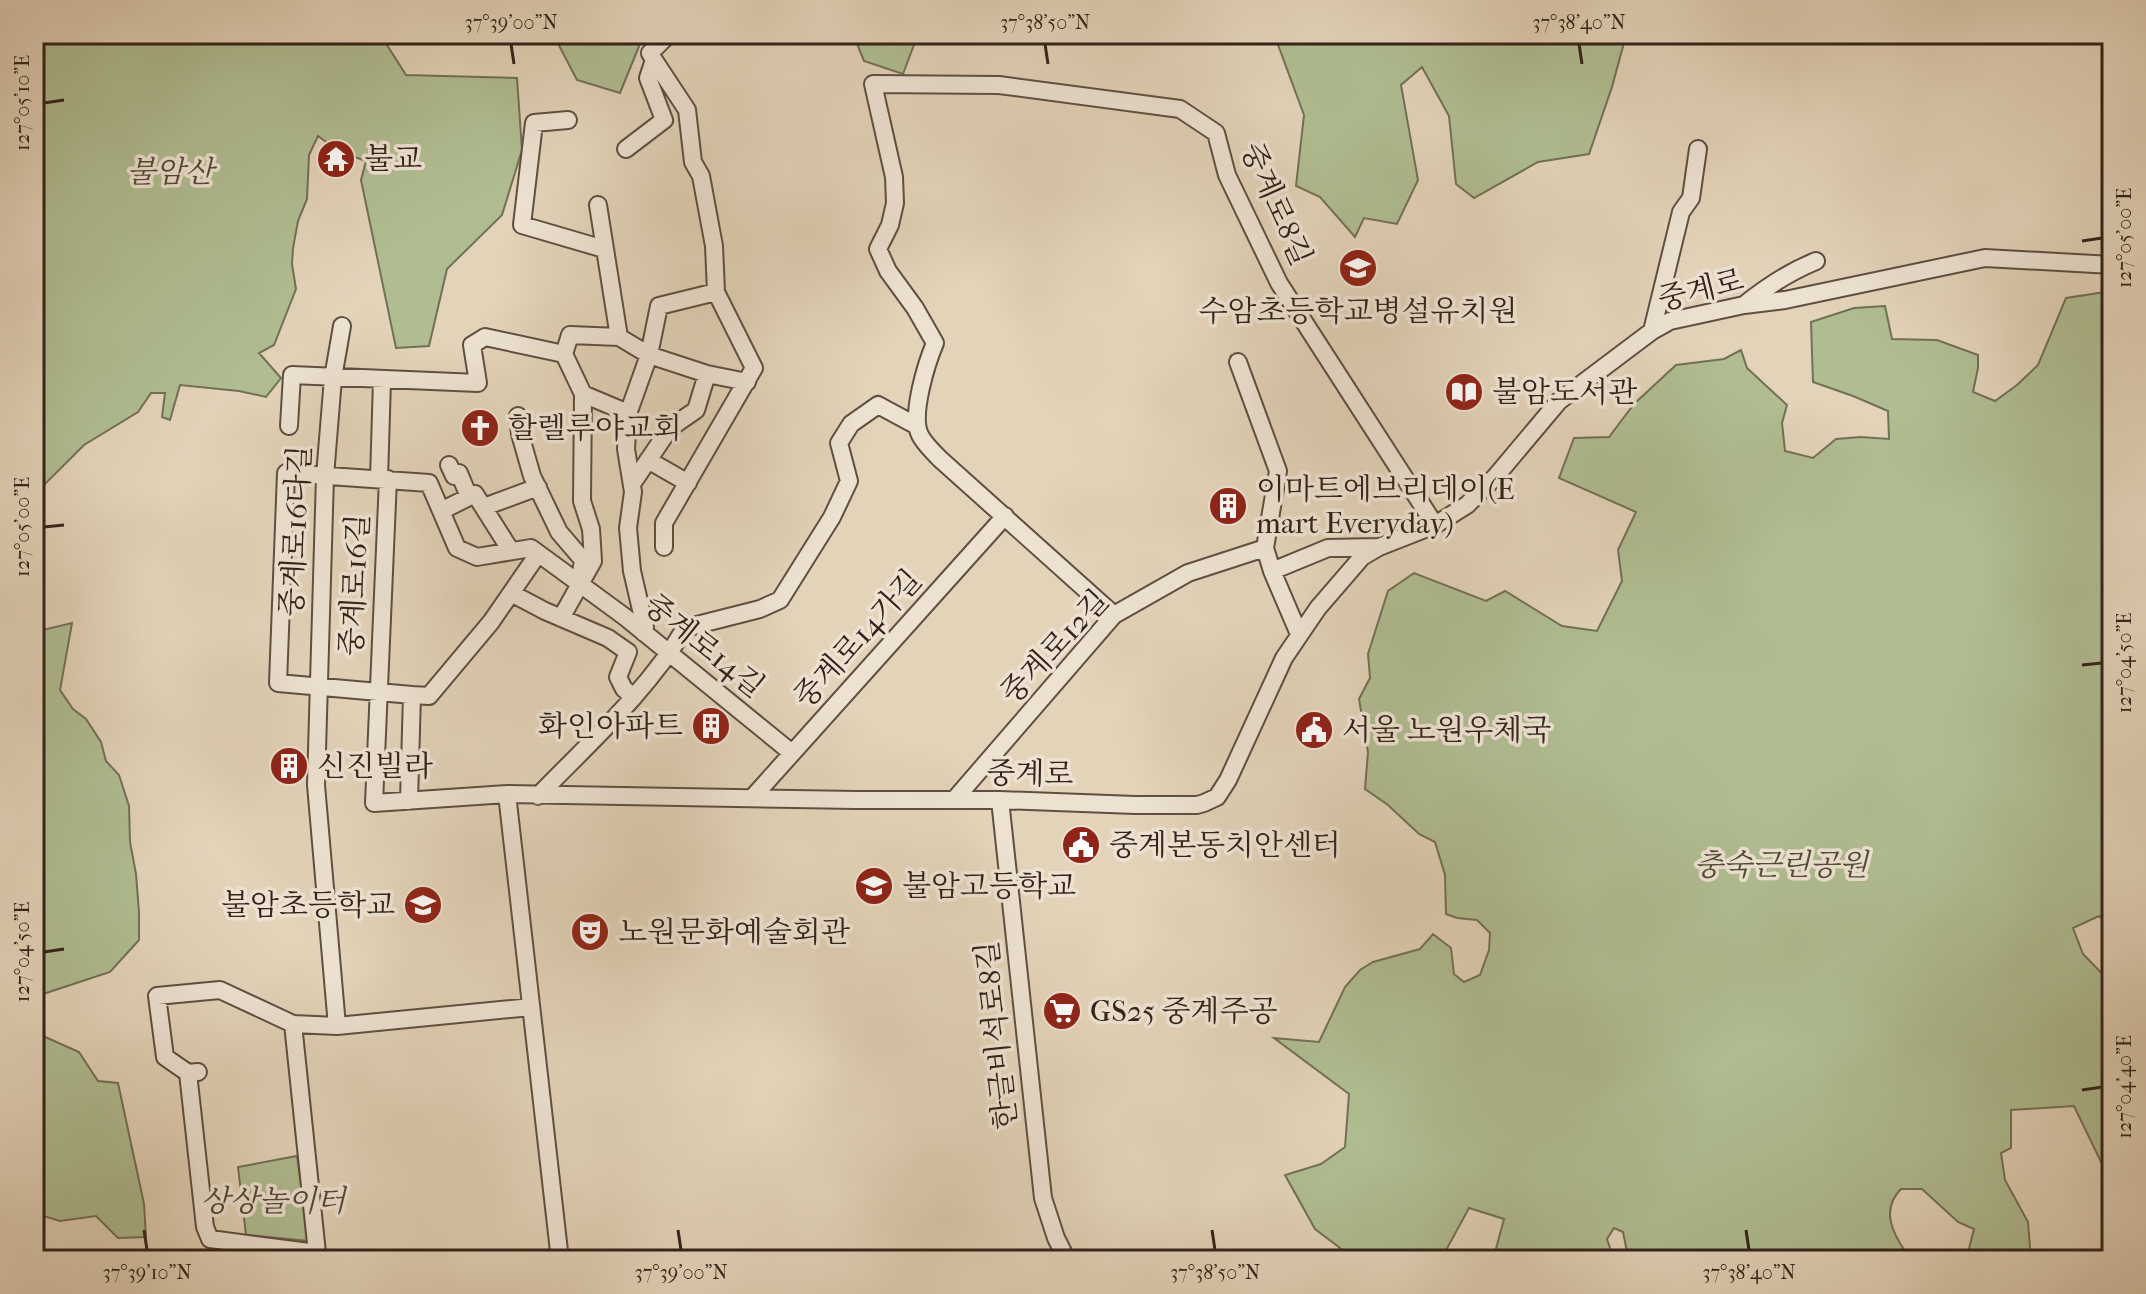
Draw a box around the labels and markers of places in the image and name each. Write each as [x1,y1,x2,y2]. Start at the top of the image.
temple icon: 불교 [315,138,357,180]
place label: 불교 [364,142,422,177]
school or university icon: 수암초등학교병설유치원 [1337,247,1379,289]
place label: 수암초등학교병설유치원 [1199,294,1517,329]
library icon: 불암도서관 [1443,371,1485,413]
place label: 불암도서관 [1492,375,1638,410]
church icon: 할렐루야교회 [459,407,501,449]
place label: 할렐루야교회 [508,411,682,446]
place label: 이마트에브리데이(E mart Everyday) [1256,472,1515,541]
building icon: 이마트에브리데이(E mart Everyday) [1207,485,1249,527]
building icon: 화인아파트 [690,705,732,747]
place label: 화인아파트 [538,709,683,744]
public building icon: 서울 노원우체국 [1293,709,1335,751]
place label: 서울 노원우체국 [1342,713,1551,748]
building icon: 신진빌라 [268,745,310,787]
place label: 신진빌라 [317,749,433,784]
public building icon: 중계본동치안센터 [1060,824,1102,866]
place label: 중계본동치안센터 [1109,828,1341,863]
school or university icon: 불암고등학교 [853,865,895,907]
place label: 불암고등학교 [902,869,1076,904]
school or university icon: 불암초등학교 [402,884,444,926]
place label: 불암초등학교 [221,888,395,923]
theatre icon: 노원문화예술회관 [569,911,611,953]
place label: 노원문화예술회관 [618,915,851,950]
supermarket icon: GS25 중계주공 [1041,990,1083,1032]
place label: GS25 중계주공 [1090,994,1277,1029]

